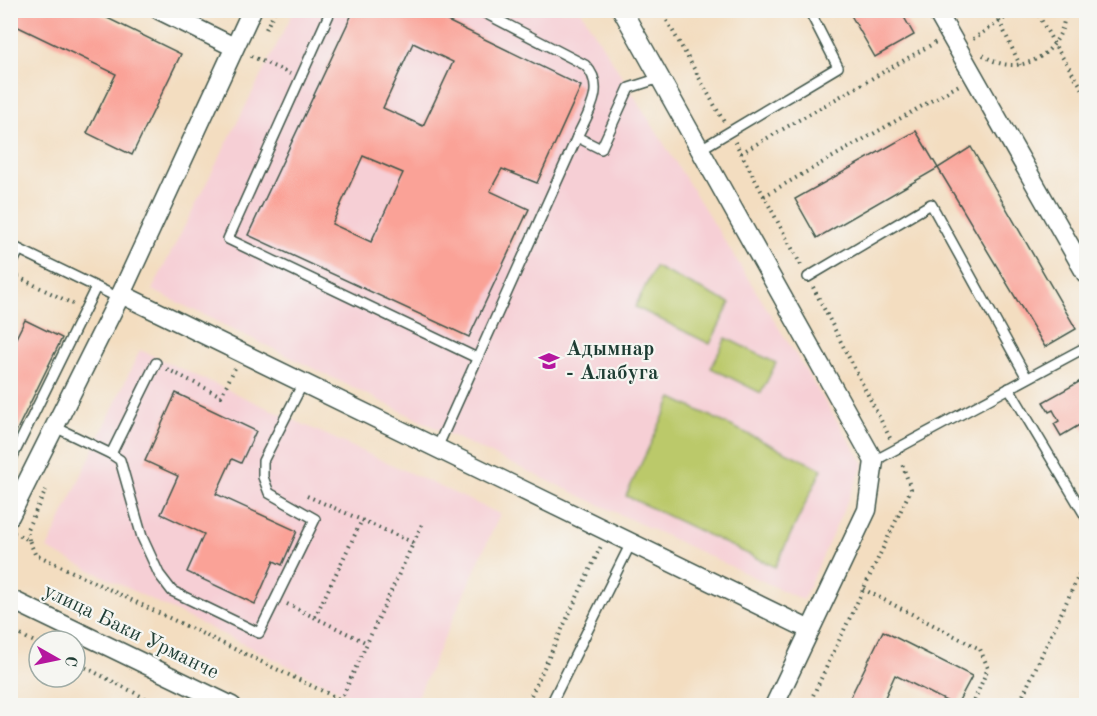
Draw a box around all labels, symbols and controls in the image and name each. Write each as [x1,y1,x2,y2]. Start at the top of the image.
place label: Адымнар - Алабуга [566,339,659,384]
school or university icon: Адымнар - Алабуга [537,349,561,373]
street label: улица Баки Урманче [40,580,222,684]
north arrow [27,629,87,689]
text: С [61,655,79,668]

